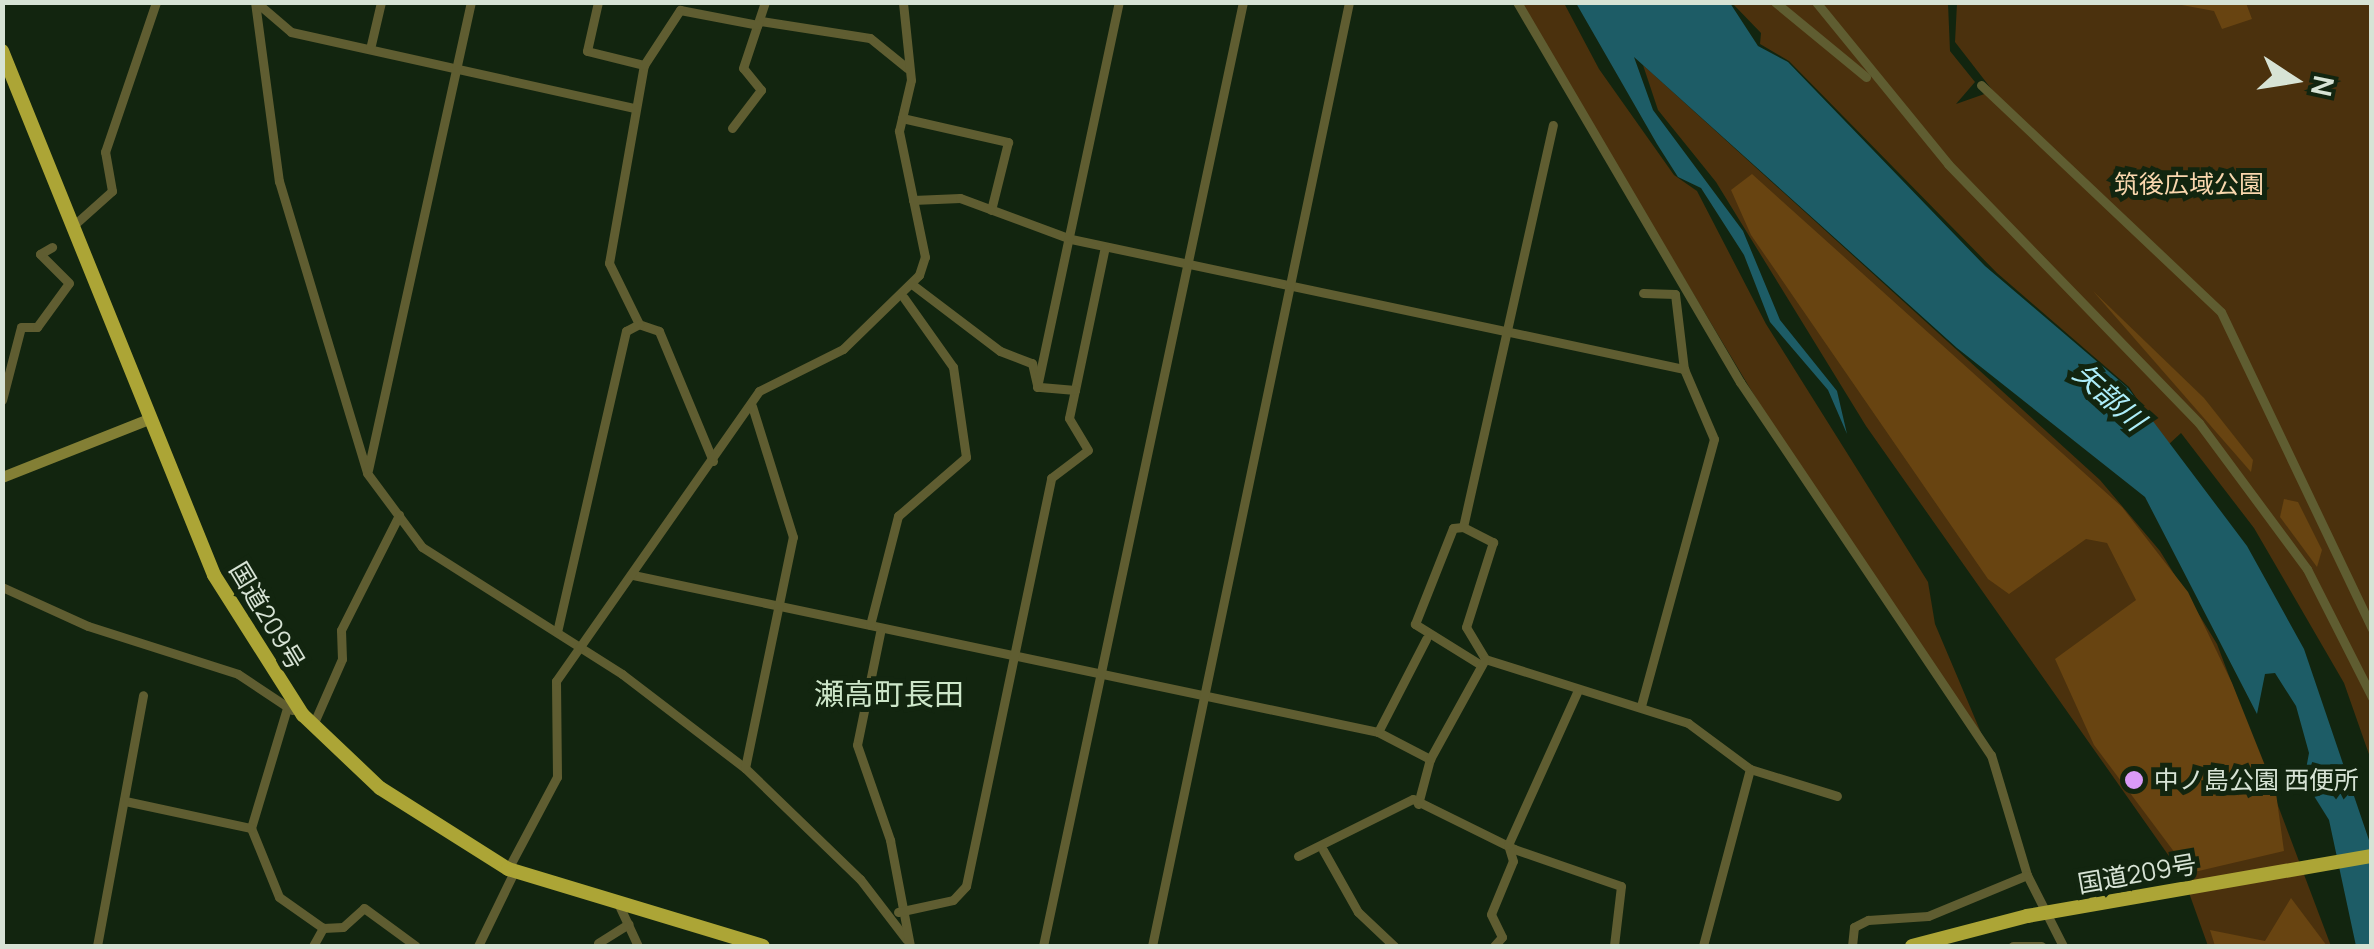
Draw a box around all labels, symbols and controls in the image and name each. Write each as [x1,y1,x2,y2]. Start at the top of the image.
north arrow [2244,30,2344,130]
text: N [2303,72,2344,100]
park label: 筑後広域公園 [2114,169,2264,199]
water label: 矢部川 [2068,355,2152,437]
street label: 国道209号 [223,557,311,675]
district label: 瀬高町長田 [814,676,964,712]
place label: 中ノ島公園 西便所 [2154,765,2359,795]
marker: 中ノ島公園 西便所 [2123,769,2145,791]
street label: 国道209号 [2075,849,2199,899]

